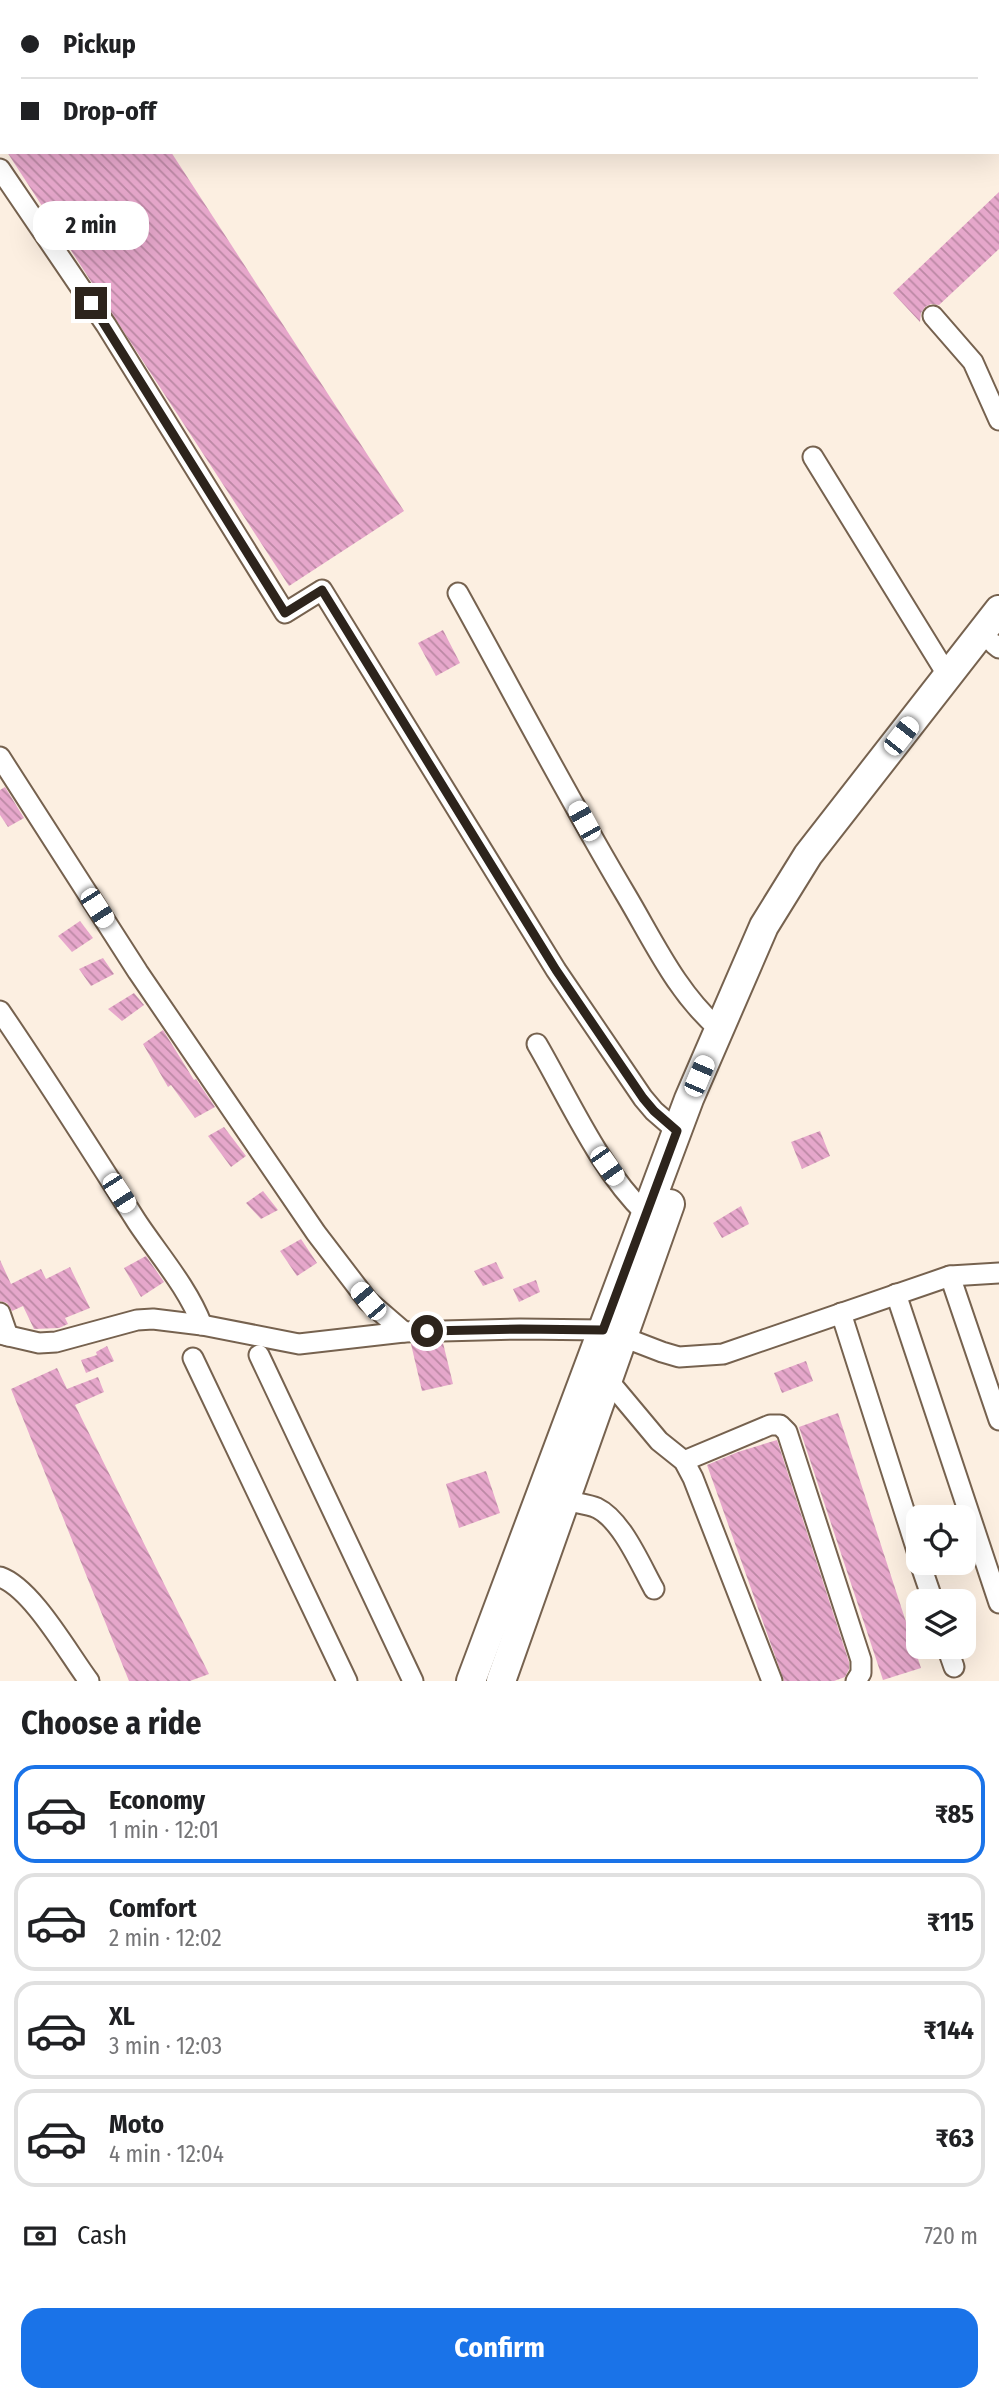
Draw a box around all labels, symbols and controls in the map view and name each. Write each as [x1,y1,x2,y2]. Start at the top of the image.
text: Pickup [63,29,136,60]
text: Drop-off [63,96,156,127]
callout: 2 min [33,202,149,250]
text: 2 min [66,211,117,239]
route end [75,287,107,319]
car [880,713,923,759]
car [565,798,604,844]
car [77,885,118,931]
car [682,1053,717,1099]
car [587,1143,628,1189]
car [99,1170,140,1216]
car [347,1278,390,1324]
route start [411,1315,443,1347]
map controls [906,1505,976,1659]
button: locate [906,1505,976,1575]
button: layers [906,1589,976,1659]
text: Choose a ride [21,1704,202,1742]
icon: car [25,1783,88,1846]
text: Economy [109,1785,205,1816]
text: ₹85 [935,1799,974,1830]
text: 1 min · 12:01 [109,1816,219,1844]
icon: car [25,1891,88,1954]
text: Comfort [109,1893,197,1924]
text: ₹115 [927,1907,974,1938]
text: 2 min · 12:02 [109,1924,222,1952]
icon: car [25,1999,88,2062]
text: XL [109,2001,135,2032]
text: ₹144 [924,2015,974,2046]
text: 3 min · 12:03 [109,2032,222,2060]
icon: car [25,2107,88,2170]
text: Moto [109,2109,164,2140]
text: ₹63 [936,2123,974,2154]
text: 4 min · 12:04 [109,2140,224,2168]
icon: cash [21,2217,59,2255]
text: Cash [77,2220,127,2251]
text: 720 m [924,2222,978,2250]
button: Confirm [21,2308,978,2388]

